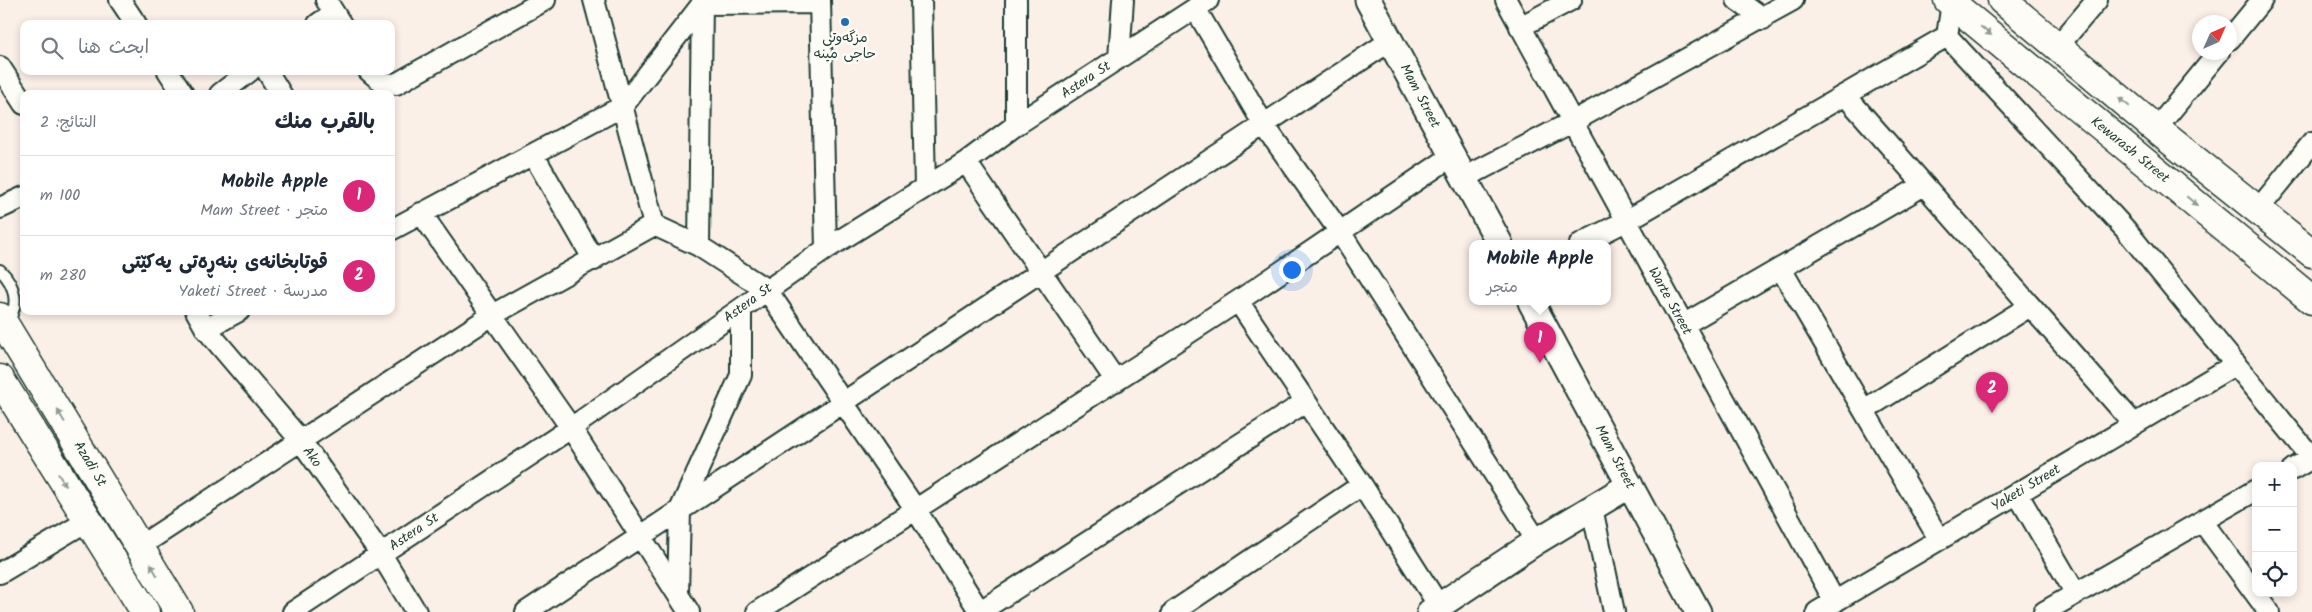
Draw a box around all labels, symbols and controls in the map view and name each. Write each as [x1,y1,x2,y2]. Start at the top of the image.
north arrow [2192,15,2237,60]
marker: مزگەوتی حاجی مینە [839,16,851,28]
search box [20,20,395,75]
one-way arrow [1979,25,1992,36]
place label: مزگەوتی حاجی مینە [814,27,876,65]
text: ابحث هنا [78,33,149,63]
icon: search [38,34,66,62]
street label: Astera St [1057,55,1116,104]
street label: Mam Street [1394,60,1446,133]
one-way arrow [2118,96,2131,107]
text: بالقرب منك [275,106,375,139]
text: النتائج: 2 [40,110,97,135]
street label: Kewarash Street [2086,111,2175,189]
text: Mobile Apple [221,167,328,197]
text: 100 m [40,183,80,208]
text: 1 [357,183,361,208]
one-way arrow [2186,195,2199,206]
text: متجر · Mam Street [200,198,328,223]
popup [1469,240,1611,305]
text: Mobile Apple [1486,244,1594,274]
text: قوتابخانەی بنەڕەتی یەکێتی [122,248,328,278]
your location [1279,257,1305,283]
text: 280 m [40,263,86,288]
text: 2 [354,263,364,288]
street label: Warte Street [1642,263,1698,340]
text: متجر [1486,275,1518,300]
street label: Astera St [719,277,778,328]
text: مدرسة · Yaketi Street [178,279,328,304]
pin: 1 [1524,322,1556,363]
pin: 2 [1976,372,2008,413]
one-way arrow [56,410,66,423]
street label: Mam Street [1589,421,1641,494]
street label: Azadi St [68,437,113,492]
street label: Ako [297,442,327,472]
street label: Yaketi Street [1987,458,2065,517]
map controls [2252,462,2297,597]
button: + [2252,462,2297,507]
one-way arrow [57,474,67,487]
street label: Astera St [385,507,444,557]
button: − [2252,507,2297,552]
button: locate [2252,552,2297,597]
one-way arrow [150,563,159,576]

